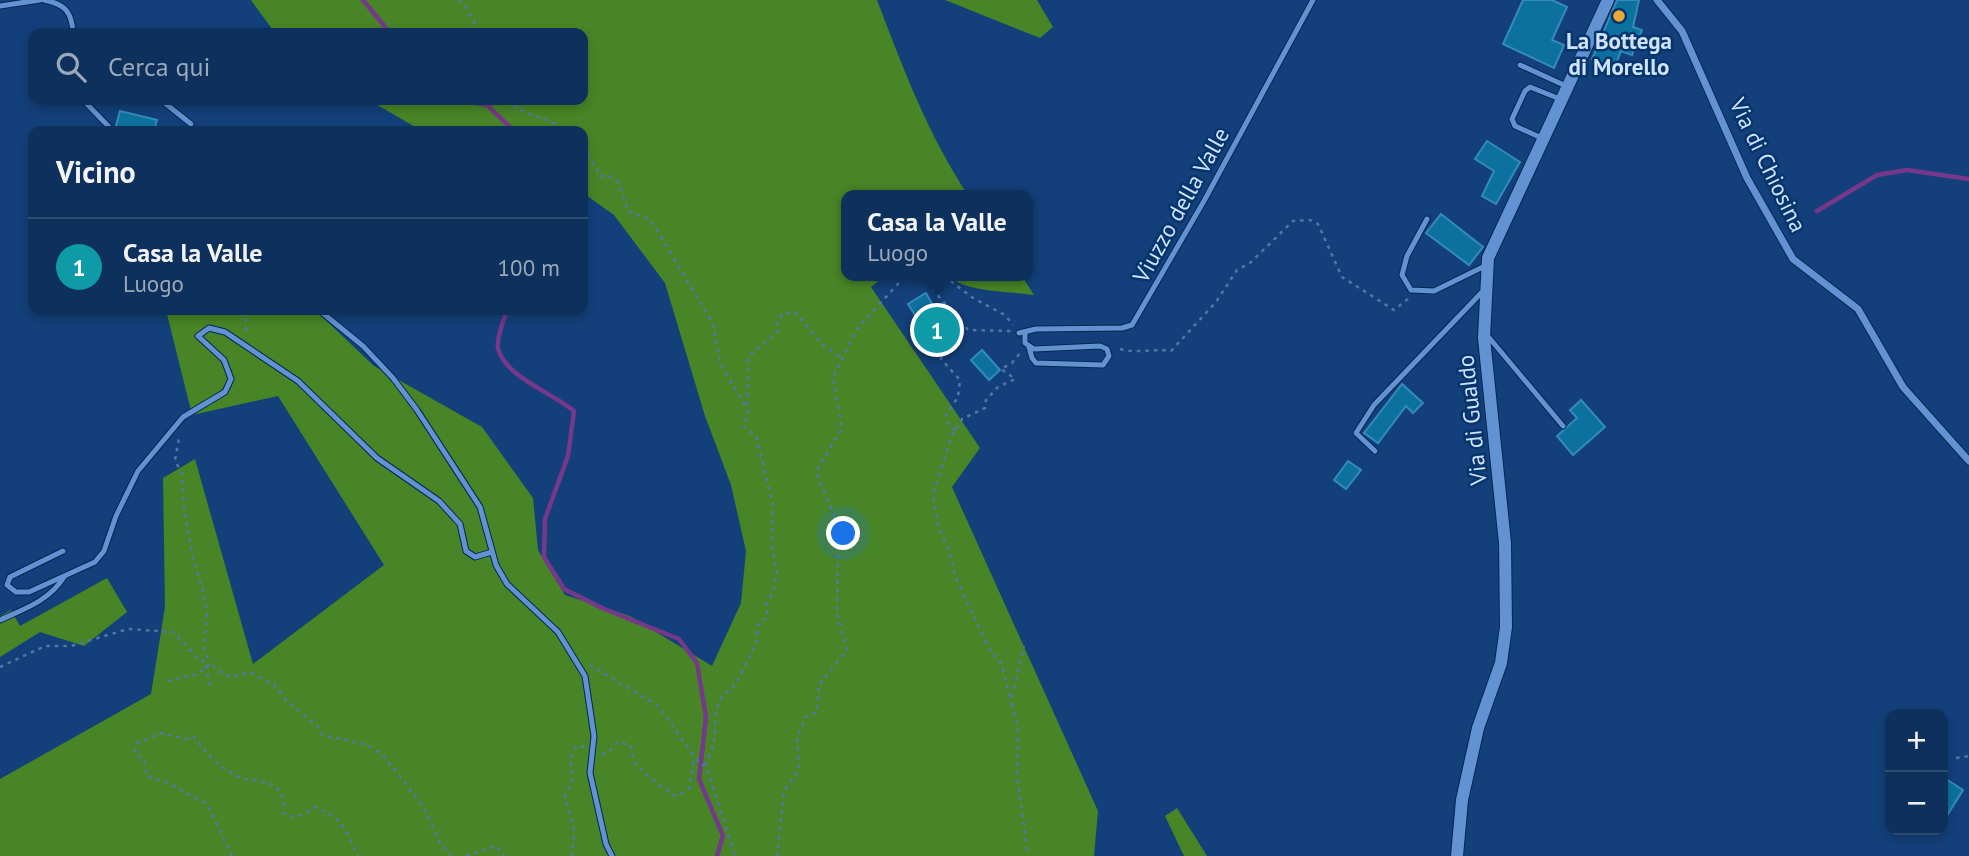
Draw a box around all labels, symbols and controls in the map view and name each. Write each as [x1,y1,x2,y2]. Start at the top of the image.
marker: La Bottega di Morello [1611,8,1627,24]
place label: La Bottega di Morello [1566,26,1672,81]
search box [28,28,588,105]
icon: search [52,48,90,86]
text: Cerca qui [108,50,211,83]
street label: Via di Chiosina [1723,92,1813,237]
street label: Viuzzo della Valle [1125,122,1235,288]
text: Vicino [56,152,136,191]
popup [841,190,1033,281]
text: Casa la Valle [867,205,1007,238]
text: Casa la Valle [123,236,263,269]
text: Luogo [867,238,928,267]
text: 1 [72,253,86,282]
text: 100 m [498,253,560,282]
text: Luogo [123,269,184,298]
pin: 1 [914,304,960,356]
street label: Via di Gualdo [1450,354,1493,488]
your location [826,516,860,550]
map controls [1885,709,1948,835]
button: + [1885,709,1948,772]
button: − [1885,772,1948,835]

